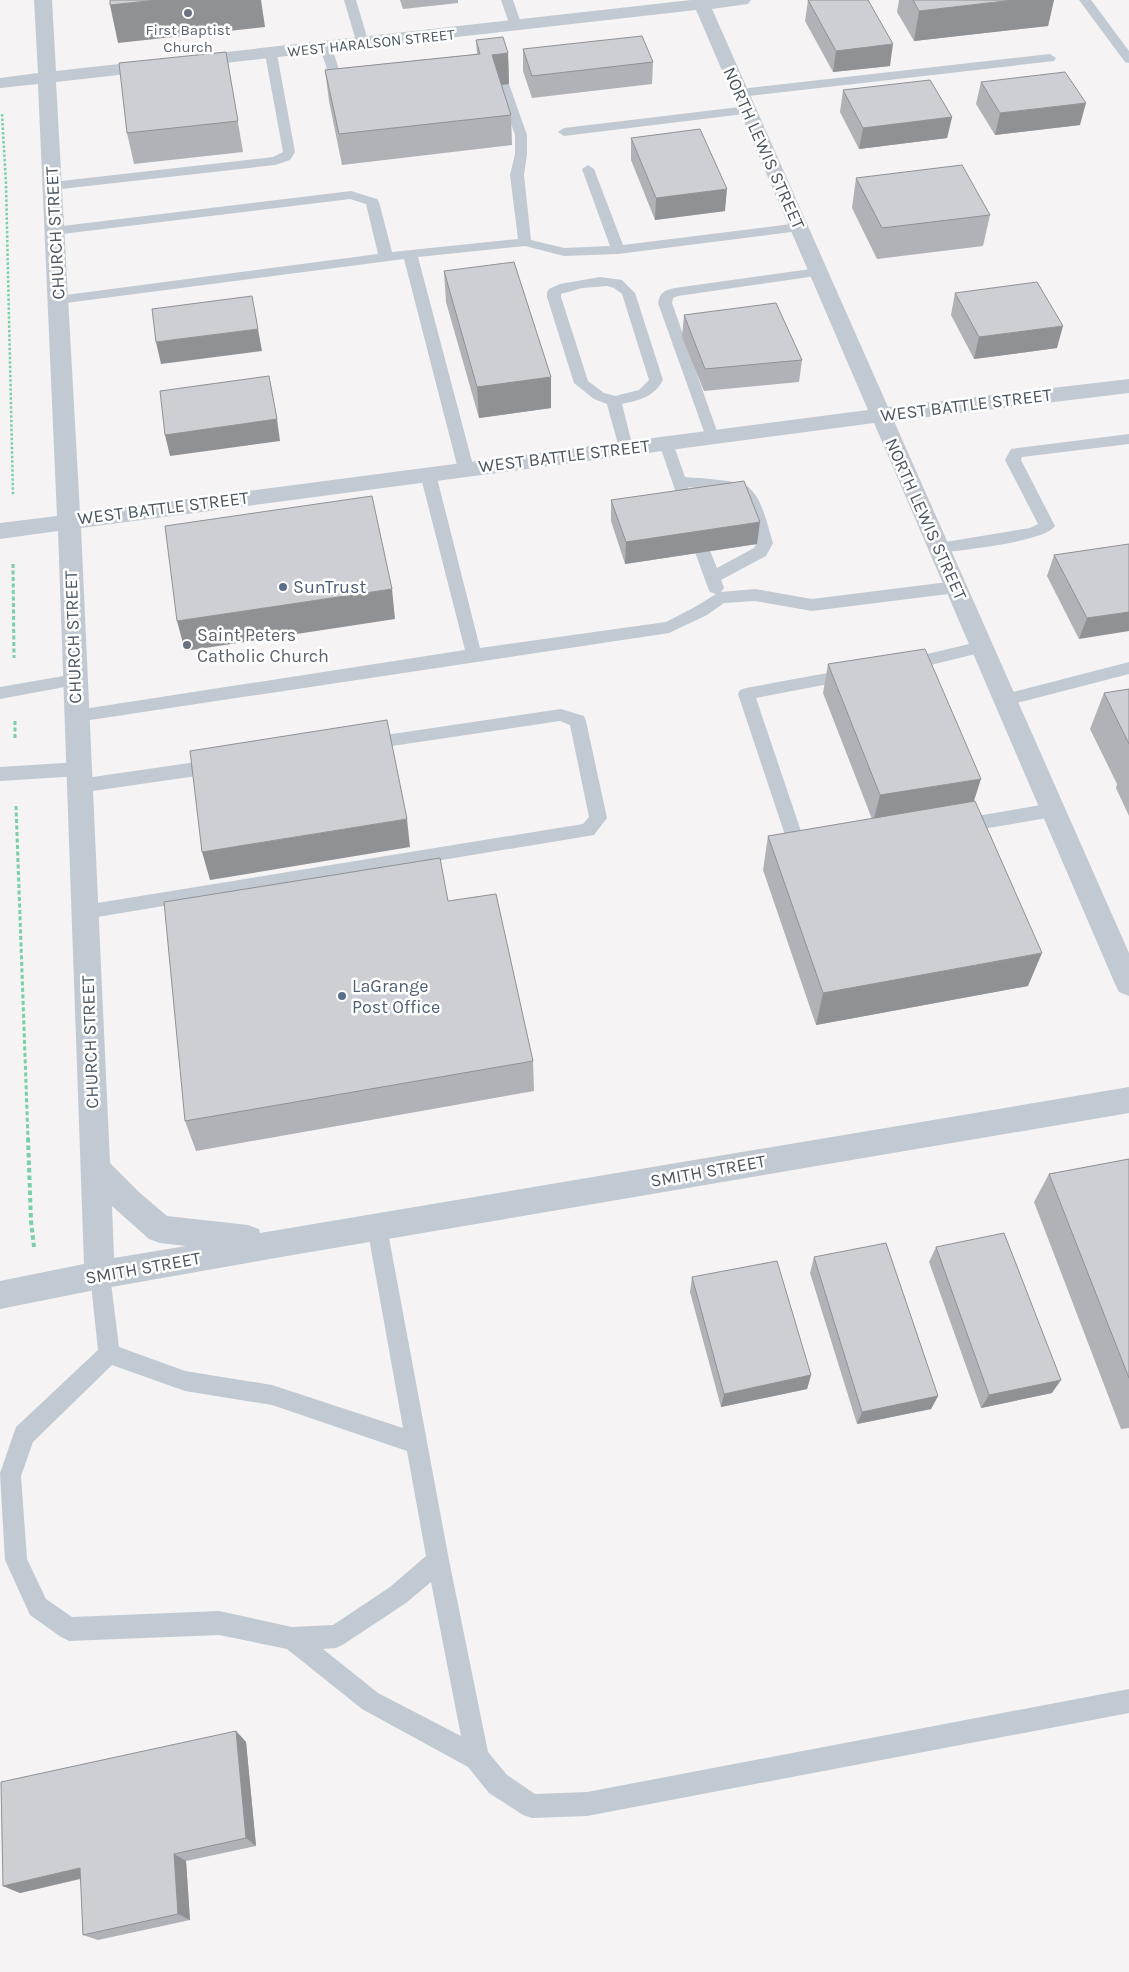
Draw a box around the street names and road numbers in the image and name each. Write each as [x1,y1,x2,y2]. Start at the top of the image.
street label: WEST HARALSON STREET [286,25,456,61]
street label: NORTH LEWIS STREET [718,63,810,233]
street label: CHURCH STREET [41,166,69,300]
street label: WEST BATTLE STREET [879,384,1053,426]
street label: NORTH LEWIS STREET [880,434,972,604]
street label: WEST BATTLE STREET [477,435,651,477]
street label: WEST BATTLE STREET [76,487,250,529]
street label: CHURCH STREET [60,570,86,704]
street label: CHURCH STREET [77,975,103,1109]
street label: SMITH STREET [649,1150,767,1192]
street label: SMITH STREET [84,1247,202,1289]

